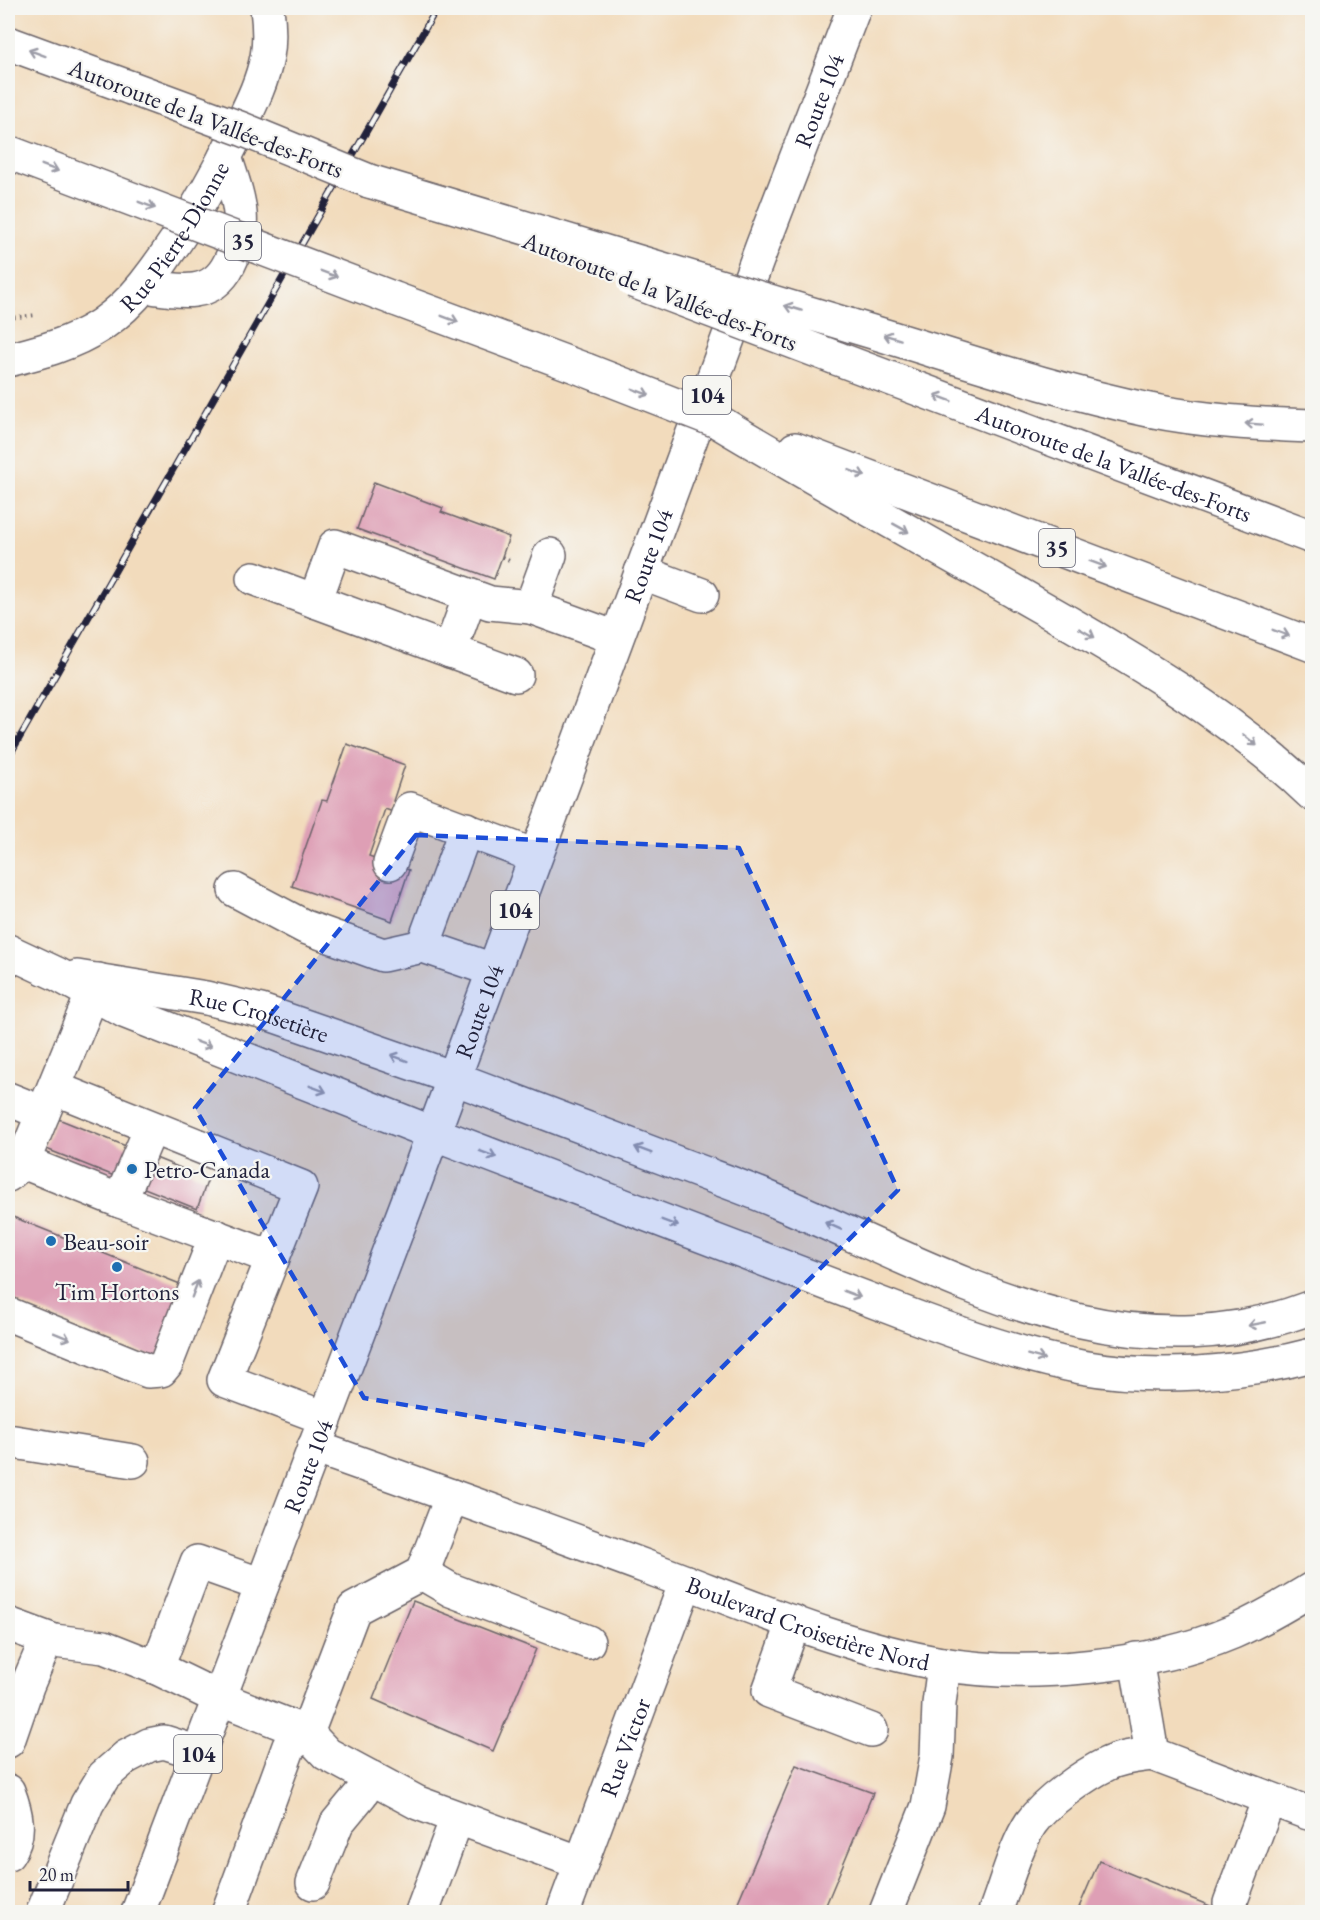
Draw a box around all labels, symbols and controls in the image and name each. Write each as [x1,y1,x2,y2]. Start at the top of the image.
one-way arrow [28,47,47,58]
street label: Route 104 [786,49,851,152]
street label: Autoroute de la Vallée-des-Forts [63,51,348,185]
street label: Rue Pierre-Dionne [112,156,236,318]
one-way arrow [40,164,59,175]
one-way arrow [137,200,156,211]
road number: 35 [225,222,261,260]
street label: Autoroute de la Vallée-des-Forts [517,224,802,358]
one-way arrow [319,269,338,280]
one-way arrow [784,302,803,313]
one-way arrow [440,314,458,325]
one-way arrow [883,331,902,342]
road number: 104 [683,376,731,414]
one-way arrow [631,387,649,398]
one-way arrow [935,392,953,403]
street label: Autoroute de la Vallée-des-Forts [971,396,1256,528]
one-way arrow [1245,418,1265,429]
one-way arrow [847,468,866,479]
street label: Route 104 [616,504,679,607]
one-way arrow [892,523,910,534]
road number: 35 [1039,529,1075,567]
one-way arrow [1089,559,1107,570]
one-way arrow [1078,628,1096,639]
one-way arrow [1271,628,1290,639]
one-way arrow [1242,733,1258,746]
road number: 104 [491,891,539,929]
street label: Route 104 [447,959,510,1063]
street label: Rue Croisetière [187,980,333,1049]
one-way arrow [193,1039,211,1050]
one-way arrow [390,1052,408,1063]
one-way arrow [308,1084,327,1095]
one-way arrow [634,1144,653,1155]
one-way arrow [478,1149,497,1160]
place label: Petro-Canada [144,1154,270,1185]
marker: Petro-Canada [125,1162,139,1176]
one-way arrow [660,1218,679,1229]
one-way arrow [824,1220,843,1231]
place label: Beau-soir [63,1226,149,1257]
marker: Beau-soir [44,1234,58,1248]
marker: Tim Hortons [110,1260,124,1274]
place label: Tim Hortons [55,1276,179,1307]
one-way arrow [191,1280,202,1299]
one-way arrow [842,1289,861,1300]
one-way arrow [1247,1319,1267,1330]
one-way arrow [52,1331,70,1342]
one-way arrow [1026,1351,1045,1363]
street label: Route 104 [276,1414,339,1517]
street label: Boulevard Croisetière Nord [682,1568,933,1677]
street label: Rue Victor [592,1694,657,1801]
road number: 104 [174,1735,222,1773]
scale bar [30,1854,128,1892]
text: 20 m [39,1863,74,1886]

